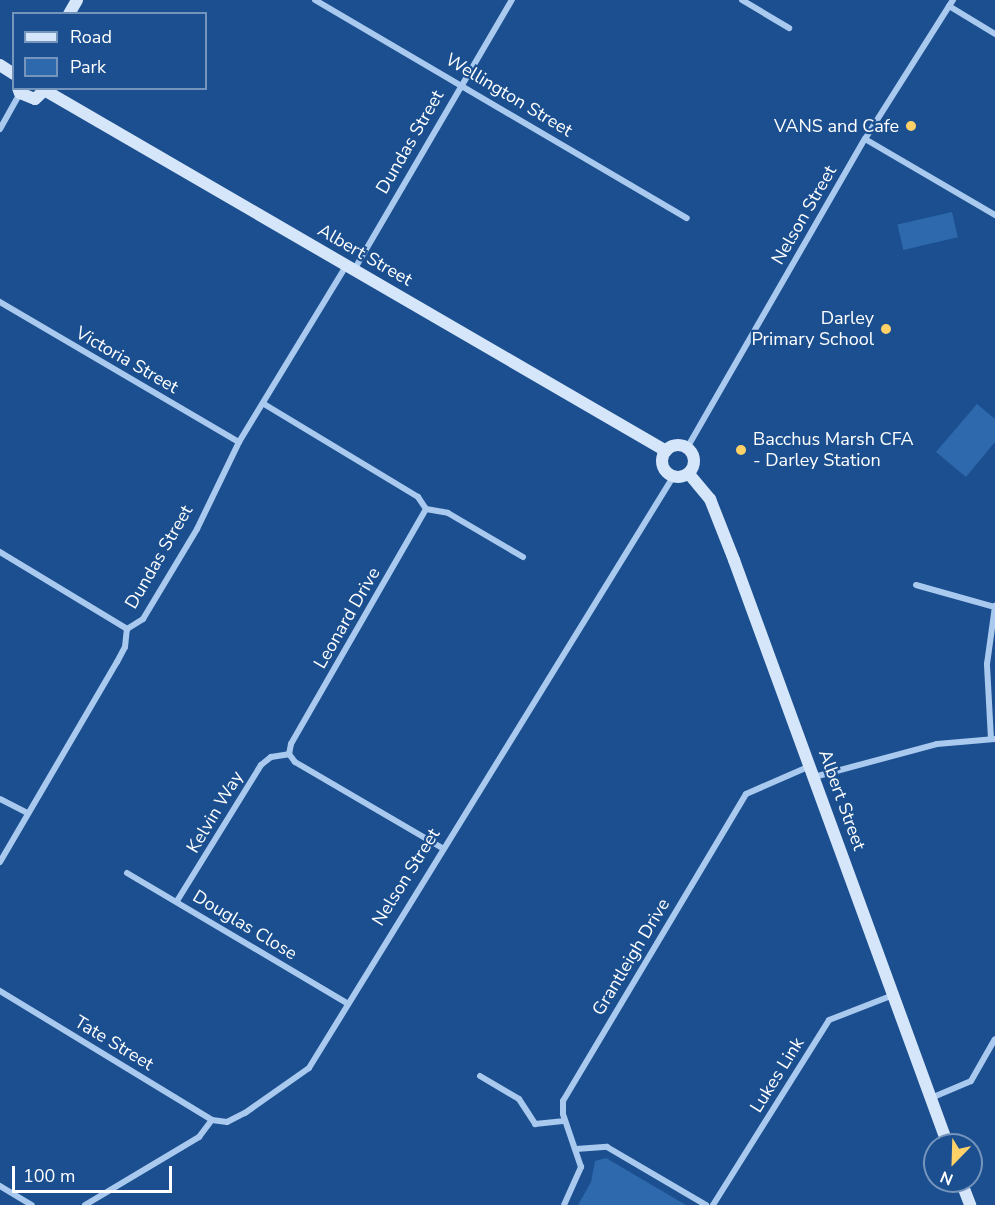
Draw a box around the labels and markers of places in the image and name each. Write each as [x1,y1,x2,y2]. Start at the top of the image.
place label: VANS and Cafe [774,115,899,137]
marker: VANS and Cafe [904,119,918,133]
place label: Darley Primary School [751,308,874,350]
marker: Darley Primary School [879,322,893,336]
place label: Bacchus Marsh CFA - Darley Station [753,429,914,472]
marker: Bacchus Marsh CFA - Darley Station [734,443,748,457]

